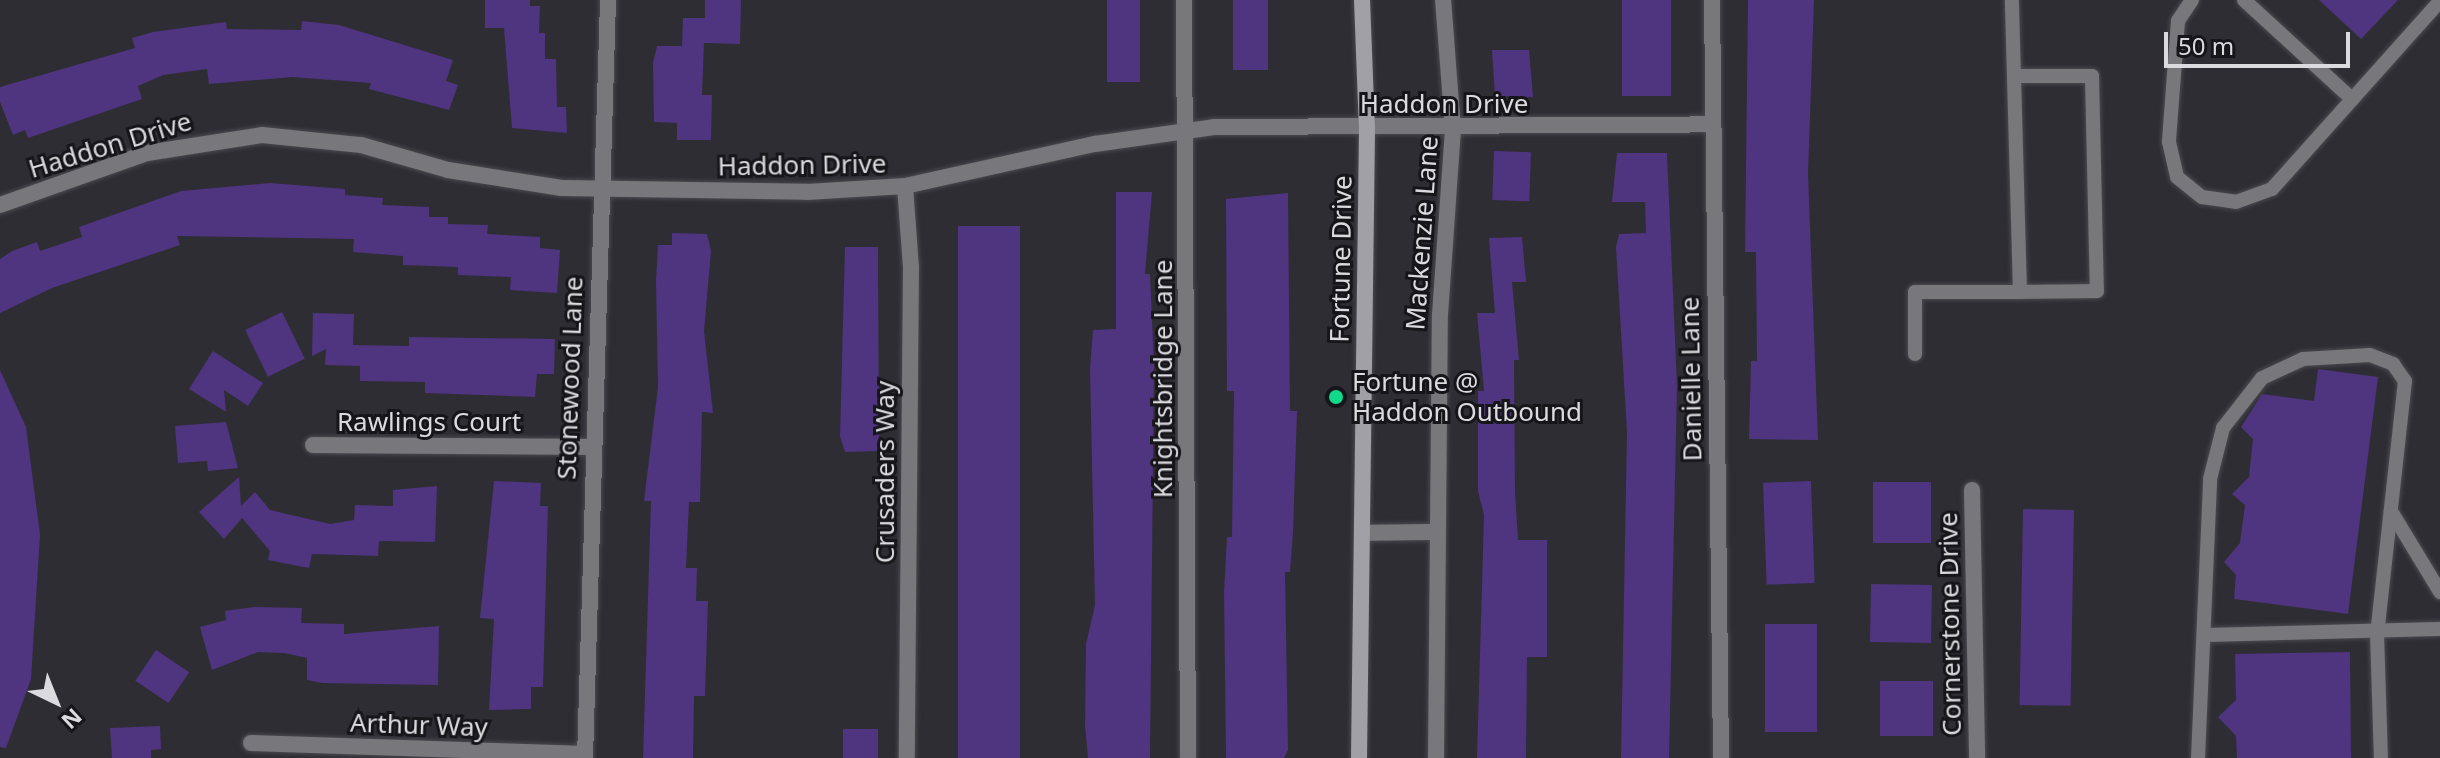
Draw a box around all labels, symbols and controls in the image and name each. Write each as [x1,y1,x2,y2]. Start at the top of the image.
scale bar [2168,16,2354,66]
text: 50 m [2178,29,2234,62]
street label: Haddon Drive [1360,88,1528,120]
street label: Haddon Drive [25,105,195,185]
street label: Mackenzie Lane [1400,135,1444,331]
street label: Haddon Drive [717,148,887,182]
street label: Fortune Drive [1324,175,1358,343]
street label: Knightsbridge Lane [1147,260,1179,498]
street label: Stonewood Lane [551,276,589,480]
street label: Danielle Lane [1674,296,1708,462]
place label: Fortune @ Haddon Outbound [1352,366,1582,428]
street label: Crusaders Way [869,381,901,563]
marker: Fortune @ Haddon Outbound [1327,388,1345,406]
street label: Rawlings Court [337,406,521,438]
street label: Cornerstone Drive [1932,512,1968,736]
north arrow [16,662,96,742]
text: N [56,702,89,737]
street label: Arthur Way [350,707,488,743]

